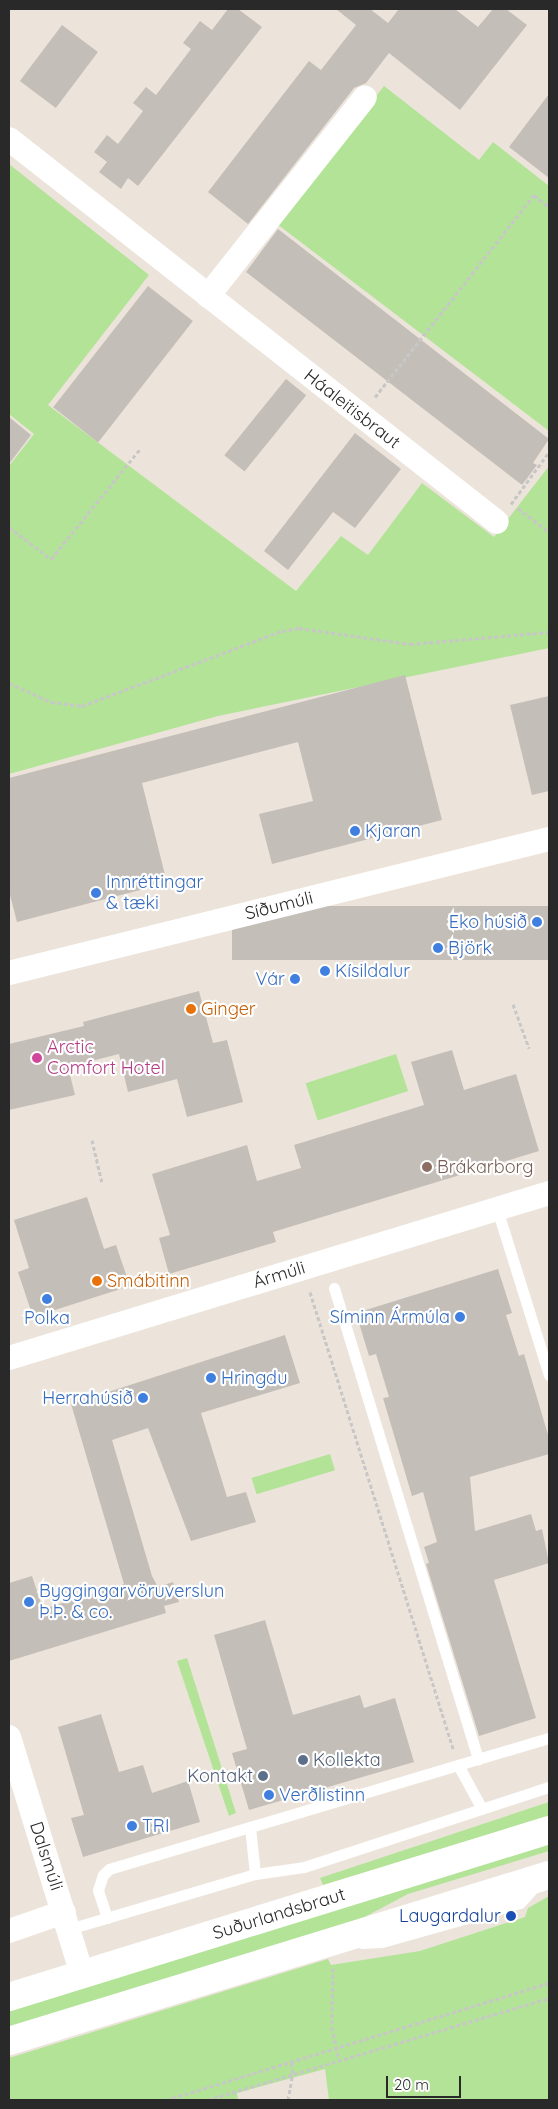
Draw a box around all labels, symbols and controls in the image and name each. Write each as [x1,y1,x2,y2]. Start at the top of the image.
street label: Háaleitisbraut [300,365,404,453]
place label: Kjaran [365,820,421,842]
marker: Kjaran [349,825,361,837]
place label: Innréttingar & tæki [106,872,203,914]
marker: Innréttingar & tæki [90,887,102,899]
street label: Síðumúli [243,887,315,925]
place label: Eko húsið [449,911,527,933]
marker: Eko húsið [531,916,543,928]
place label: Björk [448,937,492,959]
marker: Björk [432,942,444,954]
place label: Kísildalur [335,960,410,982]
marker: Kísildalur [319,965,331,977]
place label: Vár [255,968,285,990]
marker: Vár [289,973,301,985]
place label: Ginger [201,998,256,1020]
marker: Ginger [185,1003,197,1015]
place label: Arctic Comfort Hotel [47,1037,165,1080]
marker: Arctic Comfort Hotel [31,1052,43,1064]
place label: Brákarborg [437,1156,533,1178]
marker: Brákarborg [421,1161,433,1173]
street label: Ármúli [250,1257,308,1293]
place label: Smábitinn [107,1270,190,1292]
marker: Smábitinn [91,1275,103,1287]
marker: Polka [41,1293,53,1305]
place label: Síminn Ármúla [330,1306,450,1328]
place label: Polka [24,1307,70,1329]
marker: Síminn Ármúla [454,1311,466,1323]
place label: Hringdu [221,1367,287,1389]
marker: Hringdu [205,1372,217,1384]
place label: Herrahúsið [42,1387,133,1409]
marker: Herrahúsið [137,1392,149,1404]
place label: Byggingarvöruverslun Þ.Þ. & co. [39,1581,225,1624]
marker: Byggingarvöruverslun Þ.Þ. & co. [23,1596,35,1608]
place label: Kollekta [313,1749,381,1771]
marker: Kollekta [297,1754,309,1766]
place label: Kontakt [187,1765,253,1787]
marker: Kontakt [257,1770,269,1782]
place label: Verðlistinn [279,1784,365,1806]
marker: Verðlistinn [263,1789,275,1801]
place label: TRI [142,1815,169,1837]
street label: Dalsmúli [25,1819,67,1893]
marker: TRI [126,1820,138,1832]
street label: Suðurlandsbraut [210,1884,348,1944]
place label: Laugardalur [399,1905,501,1927]
marker: Laugardalur [505,1910,517,1922]
scale bar [388,2066,463,2098]
text: 20 m [394,2075,429,2094]

